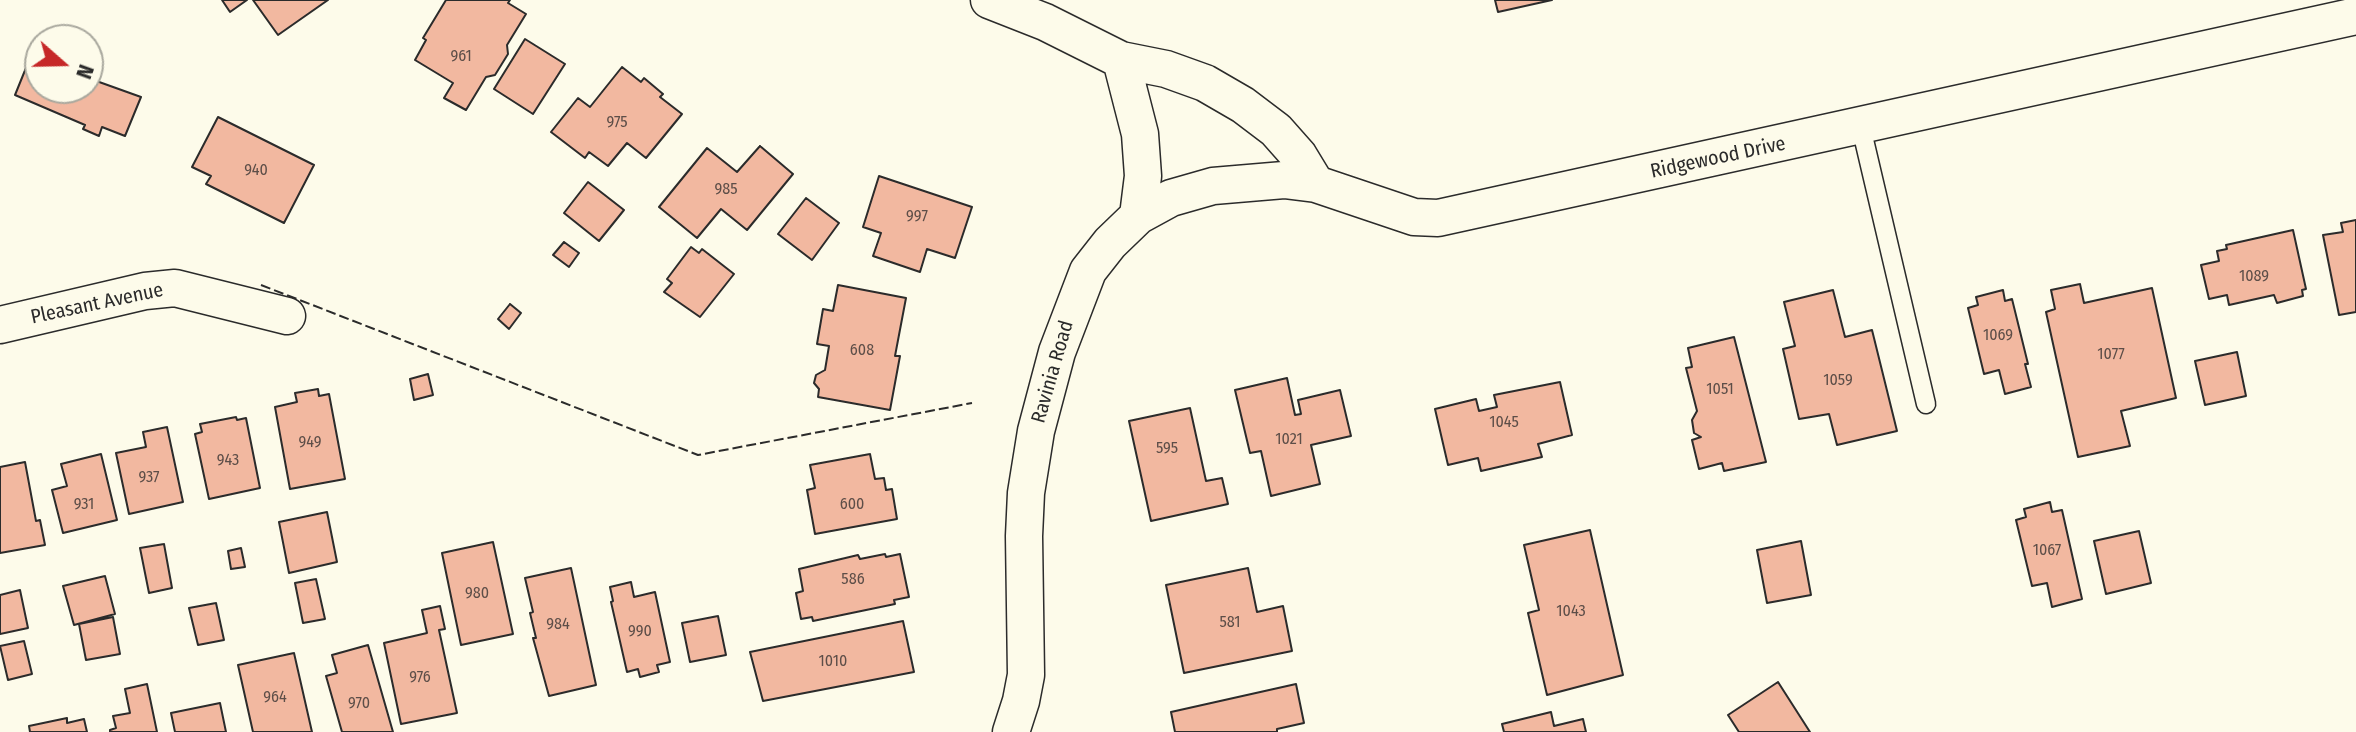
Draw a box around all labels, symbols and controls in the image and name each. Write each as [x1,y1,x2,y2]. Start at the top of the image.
north arrow [24,24,104,104]
house number: 961 [450,47,472,67]
text: N [70,61,100,83]
house number: 975 [606,113,628,133]
street label: Ridgewood Drive [1648,132,1788,184]
house number: 940 [244,161,268,181]
house number: 985 [714,180,738,200]
house number: 997 [906,207,928,227]
house number: 1089 [2239,267,2269,287]
street label: Pleasant Avenue [29,278,165,330]
street label: Ravinia Road [1027,318,1079,426]
house number: 1069 [1983,326,2013,346]
house number: 608 [850,341,874,361]
house number: 1077 [2097,345,2125,365]
house number: 1059 [1823,371,1853,391]
house number: 1051 [1706,380,1734,400]
house number: 1045 [1489,413,1519,433]
house number: 1021 [1275,430,1303,450]
house number: 949 [299,433,321,453]
house number: 595 [1156,439,1178,459]
house number: 943 [217,451,239,471]
house number: 937 [138,468,160,488]
house number: 931 [74,495,94,515]
house number: 600 [840,495,864,515]
house number: 1067 [2033,541,2061,561]
house number: 586 [841,570,865,590]
house number: 980 [465,584,489,604]
house number: 1043 [1556,602,1586,622]
house number: 581 [1219,613,1241,633]
house number: 984 [546,615,570,635]
house number: 990 [628,622,652,642]
house number: 1010 [819,652,847,672]
house number: 976 [409,668,431,688]
house number: 964 [263,688,287,708]
house number: 970 [348,694,370,714]

